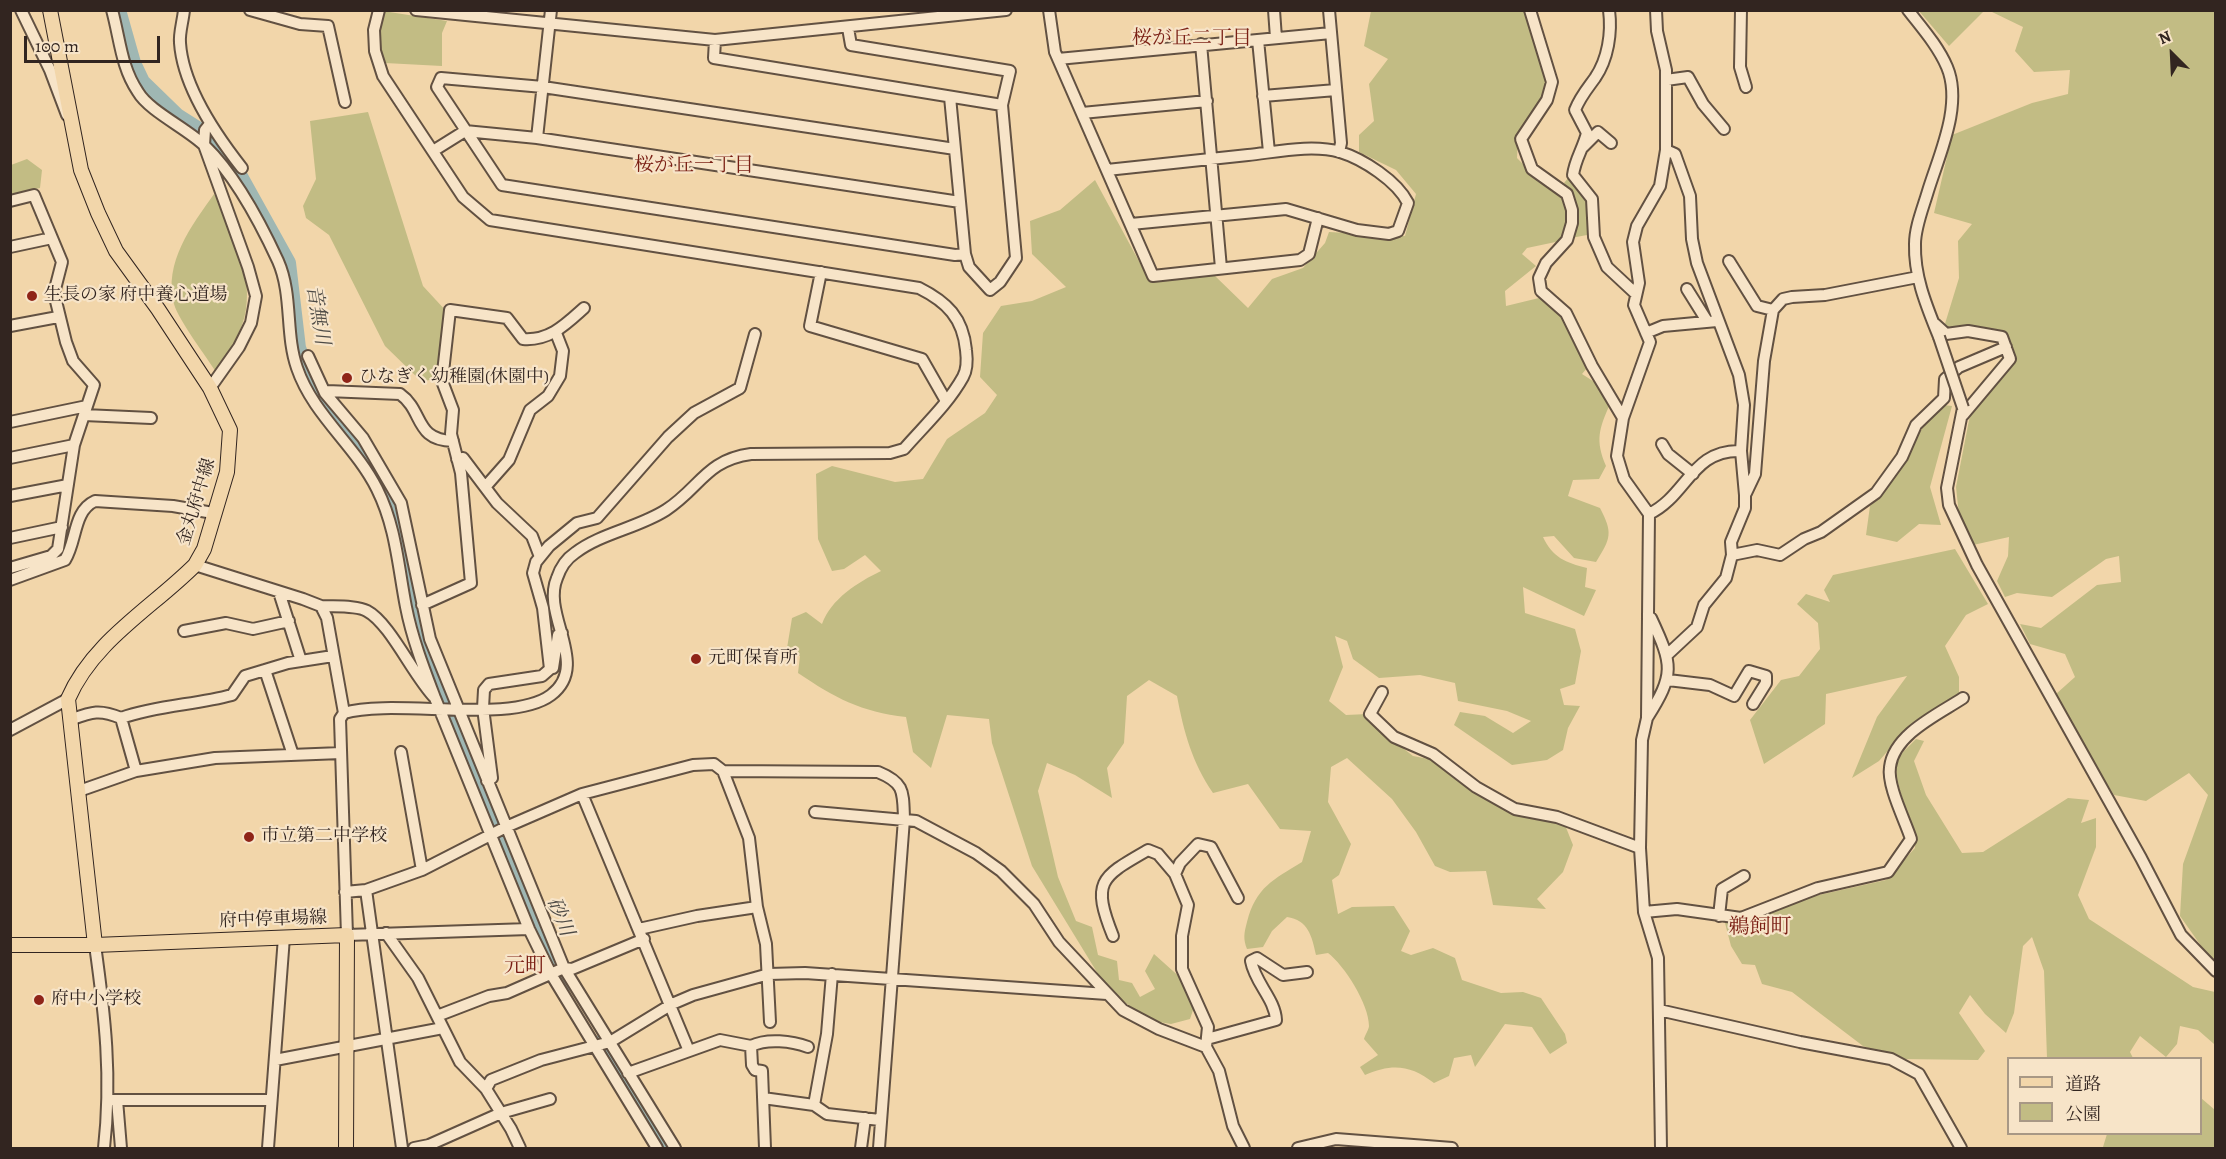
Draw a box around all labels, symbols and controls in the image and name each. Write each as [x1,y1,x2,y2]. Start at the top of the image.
scale bar [27,24,164,62]
north arrow [2142,24,2202,84]
text: N [2155,25,2174,50]
district label: 桜が丘二丁目 [1132,27,1252,51]
text: 100 m [35,34,79,58]
district label: 桜が丘一丁目 [634,154,754,178]
water label: 音無川 [300,283,334,347]
place label: 生長の家 府中養心道場 [44,285,228,307]
marker: 生長の家 府中養心道場 [25,289,39,303]
place label: ひなぎく幼稚園(休園中) [359,367,549,389]
marker: ひなぎく幼稚園(休園中) [340,371,354,385]
street label: 金丸府中線 [174,456,220,548]
place label: 元町保育所 [708,648,798,670]
marker: 元町保育所 [689,652,703,666]
place label: 市立第二中学校 [261,826,387,848]
marker: 市立第二中学校 [242,830,256,844]
water label: 砂川 [540,894,578,940]
street label: 府中停車場線 [219,907,327,933]
district label: 鵜飼町 [1729,915,1791,941]
district label: 元町 [504,954,546,980]
place label: 府中小学校 [51,989,141,1011]
marker: 府中小学校 [32,993,46,1007]
legend [2007,1057,2202,1135]
text: 道路 [2065,1072,2101,1096]
text: 公園 [2065,1102,2101,1126]

